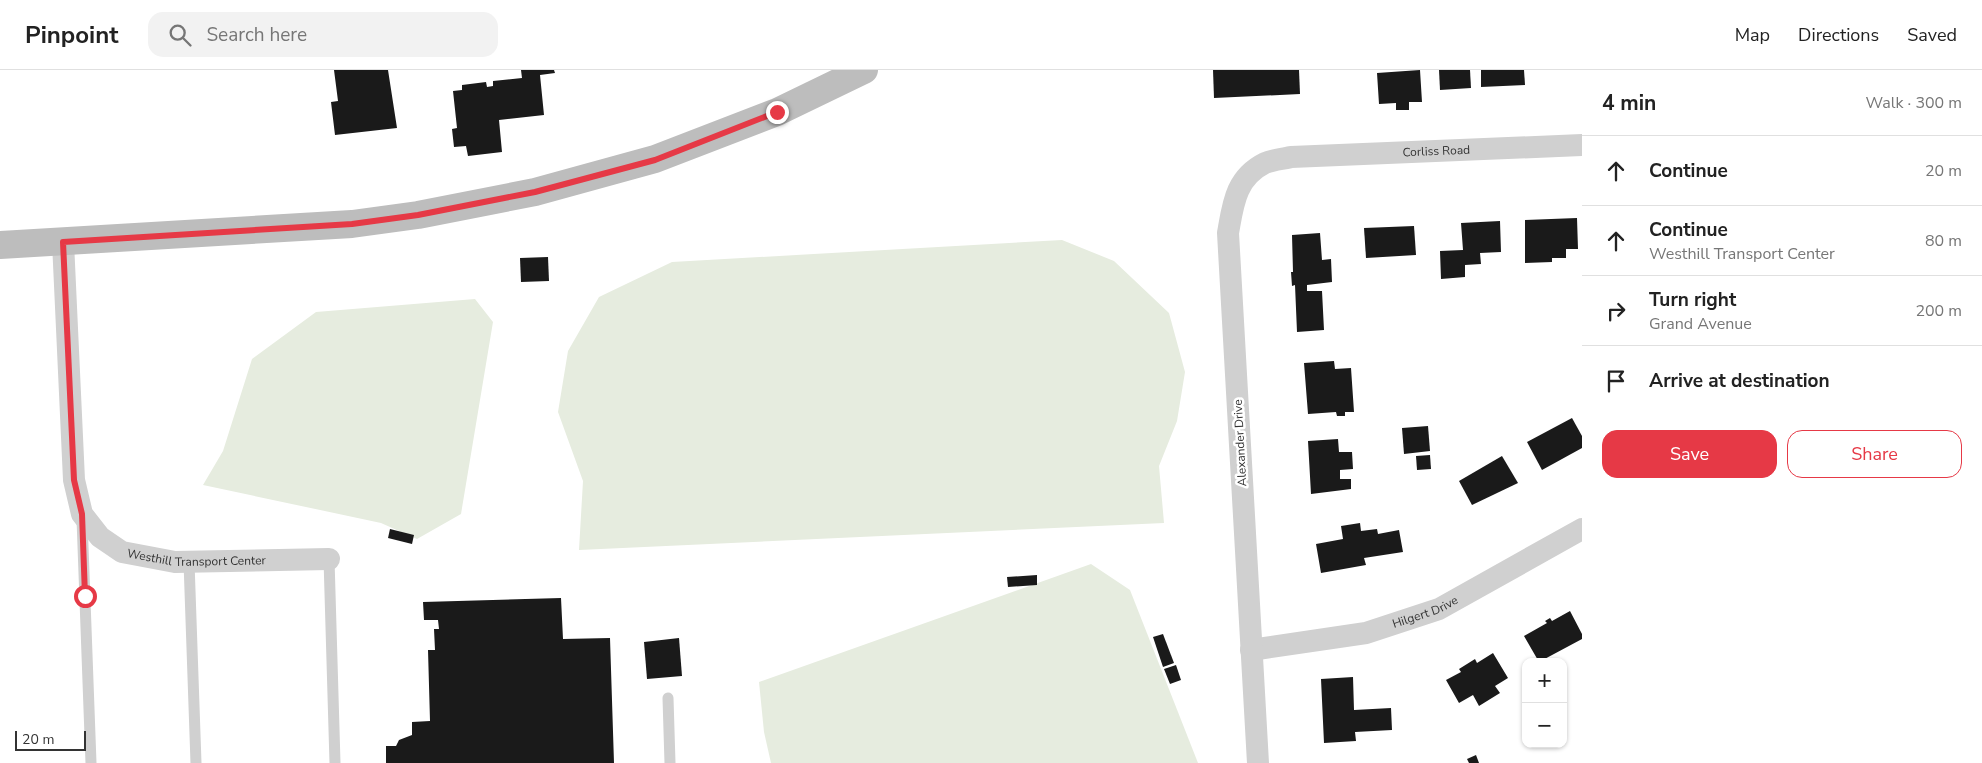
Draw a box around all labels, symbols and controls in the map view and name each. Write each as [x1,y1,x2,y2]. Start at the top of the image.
search box [148,12,498,57]
text: Pinpoint [25,19,118,51]
icon: search [166,21,194,49]
text: Search here [206,22,307,48]
text: Map [1735,23,1770,47]
text: Directions [1798,23,1879,47]
text: Saved [1907,23,1957,47]
text: 4 min [1602,89,1656,117]
text: Walk · 300 m [1866,92,1962,114]
route end [766,101,789,124]
street label: Corliss Road [1402,142,1470,160]
icon: ahead [1602,157,1630,185]
text: Continue [1649,158,1728,184]
text: 20 m [1925,160,1962,182]
text: Continue [1649,217,1728,243]
icon: ahead [1602,227,1630,255]
text: 80 m [1925,230,1962,252]
text: Westhill Transport Center [1649,243,1835,265]
text: Turn right [1649,287,1736,313]
icon: right [1602,297,1630,325]
text: 200 m [1915,300,1962,322]
text: Grand Avenue [1649,313,1752,335]
icon: arrive [1602,367,1630,395]
text: Arrive at destination [1649,368,1830,394]
street label: Alexander Drive [1230,399,1250,487]
button: Save [1602,430,1777,478]
button: Share [1787,430,1962,478]
street label: Westhill Transport Center [126,545,267,570]
route start [74,585,97,608]
street label: Hilgert Drive [1390,592,1461,632]
map controls [1522,658,1567,748]
button: + [1522,658,1567,703]
button: − [1522,703,1567,748]
scale bar [15,728,86,751]
text: 20 m [22,730,54,749]

